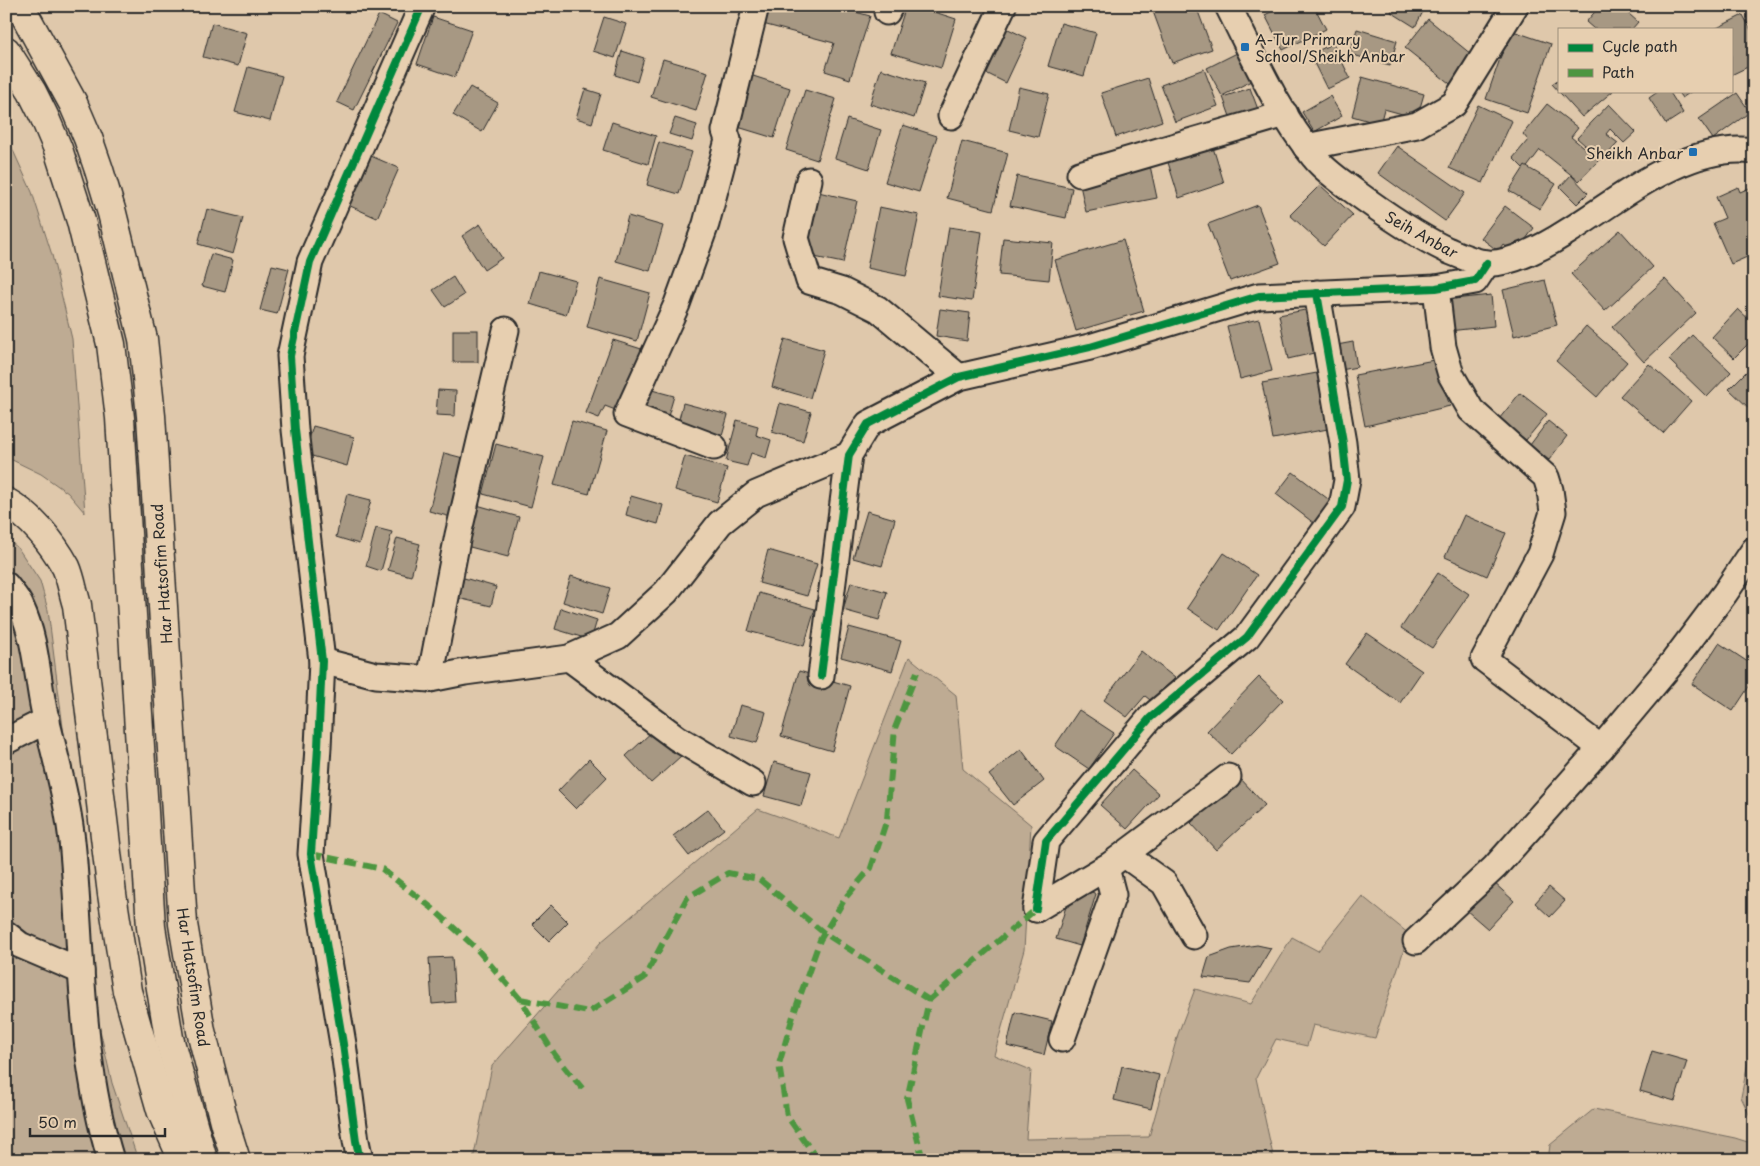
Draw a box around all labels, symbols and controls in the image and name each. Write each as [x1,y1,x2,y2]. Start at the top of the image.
place label: A-Tur Primary School/Sheikh Anbar [1255,27,1405,67]
legend [1558,28,1732,92]
text: Cycle path [1602,34,1678,57]
marker: A-Tur Primary School/Sheikh Anbar [1239,41,1251,53]
text: Path [1602,60,1634,83]
place label: Sheikh Anbar [1586,141,1683,164]
marker: Sheikh Anbar [1687,146,1699,158]
street label: Seih Anbar [1381,204,1463,264]
street label: Har Hatsofim Road [145,503,177,645]
street label: Har Hatsofim Road [172,906,216,1048]
scale bar [30,1106,165,1138]
text: 50 m [38,1110,77,1133]

